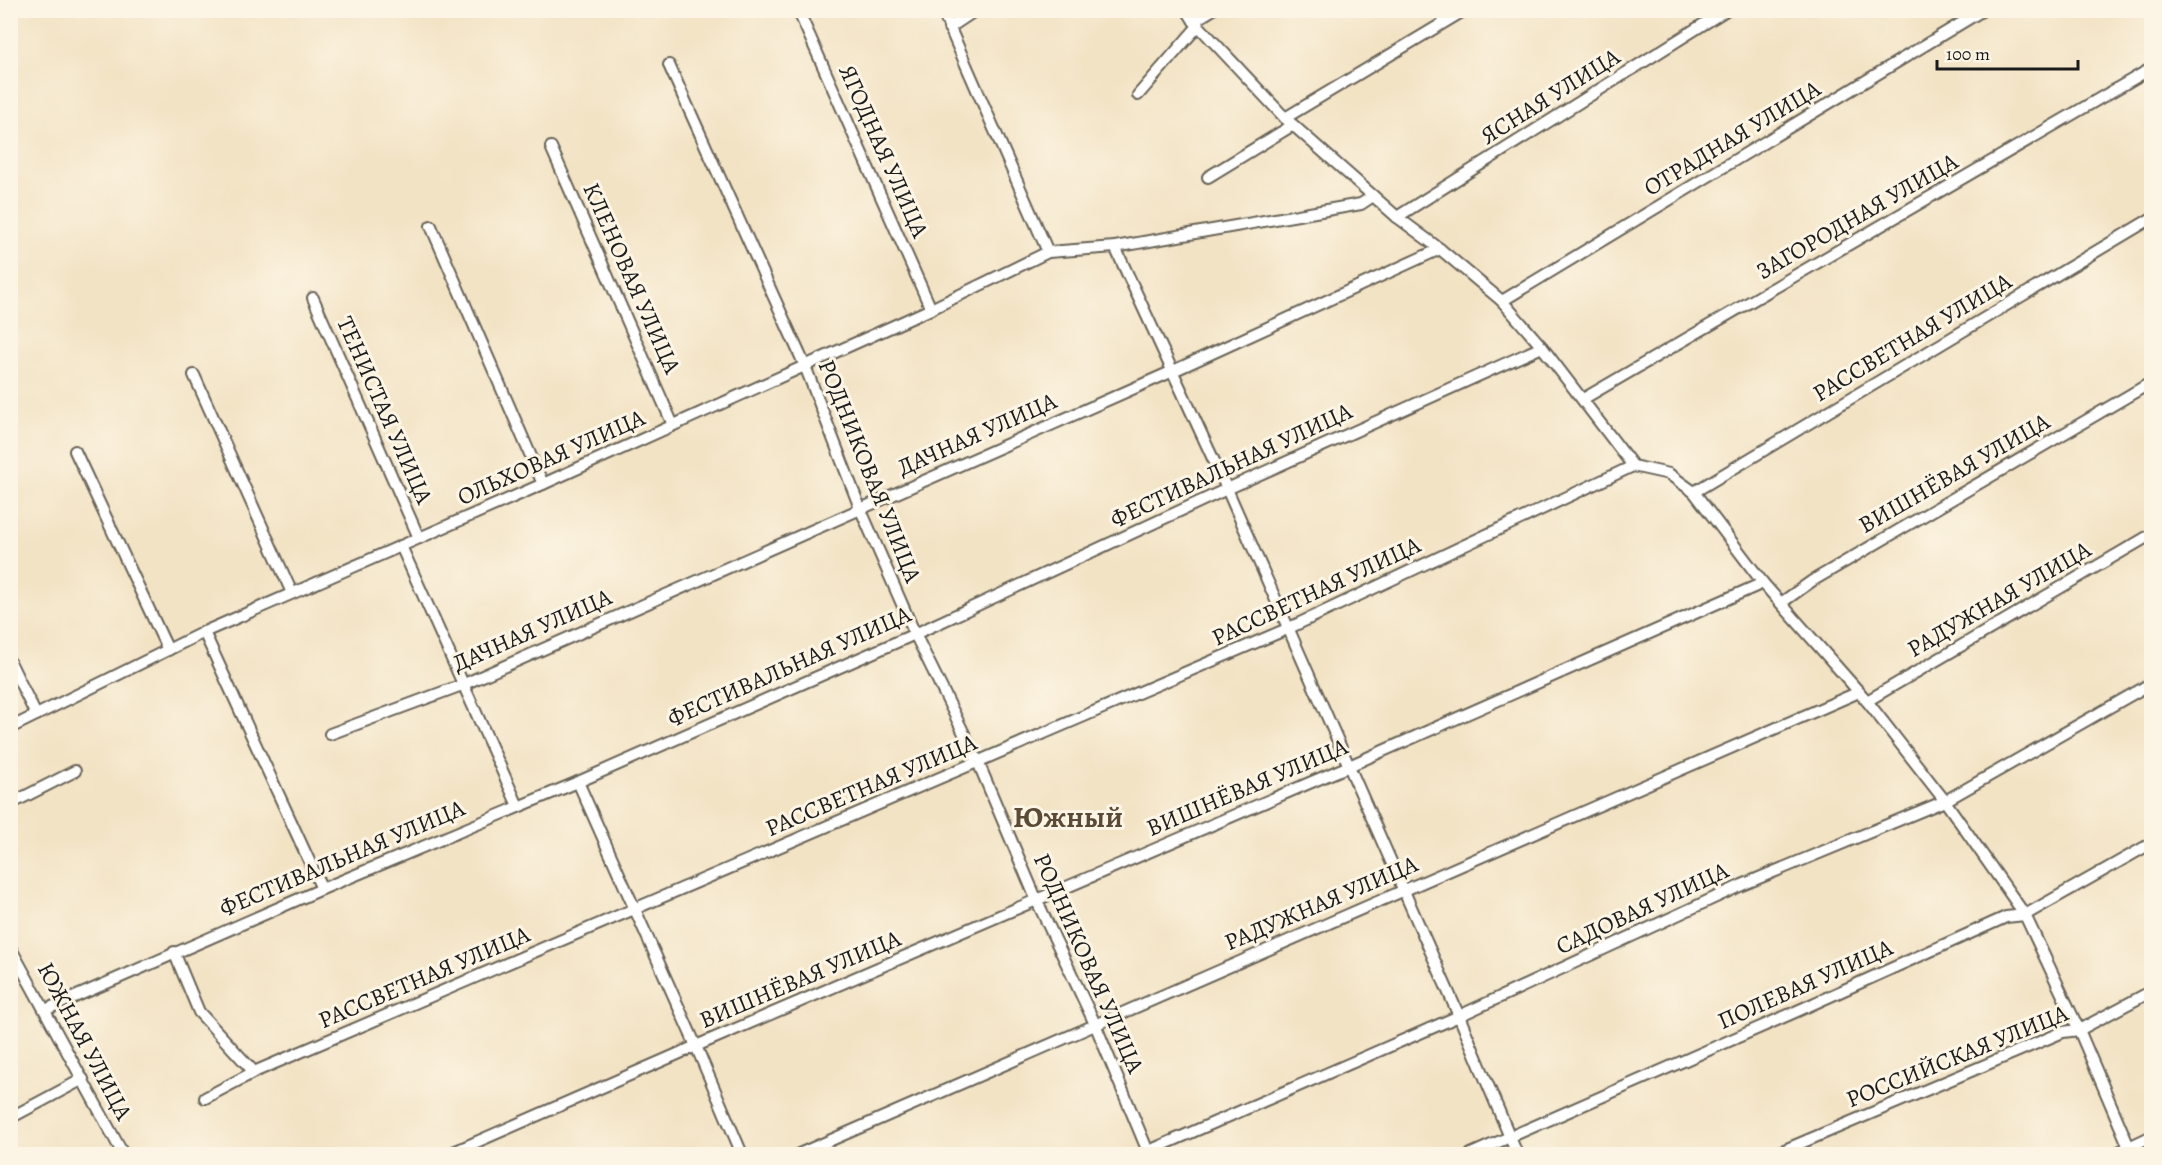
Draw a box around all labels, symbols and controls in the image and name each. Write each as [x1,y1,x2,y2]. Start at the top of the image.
scale bar [1937,33,2078,71]
street label: ЯСНАЯ УЛИЦА [1474,40,1627,152]
text: 100 m [1946,42,1990,66]
street label: ЯГОДНАЯ УЛИЦА [832,59,937,243]
street label: ОТРАДНАЯ УЛИЦА [1638,72,1827,203]
street label: ЗАГОРОДНАЯ УЛИЦА [1750,145,1965,287]
street label: КЛЕНОВАЯ УЛИЦА [575,177,689,380]
street label: РАССВЕТНАЯ УЛИЦА [1807,264,2018,409]
street label: ТЕНИСТАЯ УЛИЦА [329,311,441,510]
street label: РОДНИКОВАЯ УЛИЦА [811,355,930,588]
street label: ДАЧНАЯ УЛИЦА [892,384,1063,483]
street label: ФЕСТИВАЛЬНАЯ УЛИЦА [1105,394,1358,535]
street label: ОЛЬХОВАЯ УЛИЦА [452,401,651,513]
street label: ВИШНЁВАЯ УЛИЦА [1853,405,2056,541]
street label: РАССВЕТНАЯ УЛИЦА [1206,528,1426,653]
street label: РАДУЖНАЯ УЛИЦА [1901,533,2098,665]
street label: ДАЧНАЯ УЛИЦА [447,580,618,679]
street label: ФЕСТИВАЛЬНАЯ УЛИЦА [662,597,917,734]
street label: РАССВЕТНАЯ УЛИЦА [760,726,983,844]
street label: ВИШНЁВАЯ УЛИЦА [1141,730,1353,844]
street label: ФЕСТИВАЛЬНАЯ УЛИЦА [214,791,470,924]
district label: Южный [1013,797,1123,837]
street label: РАДУЖНАЯ УЛИЦА [1219,847,1424,958]
street label: РОДНИКОВАЯ УЛИЦА [1026,848,1152,1079]
street label: САДОВАЯ УЛИЦА [1551,854,1734,962]
street label: РАССВЕТНАЯ УЛИЦА [313,918,536,1036]
street label: ВИШНЁВАЯ УЛИЦА [694,922,906,1036]
street label: ПОЛЕВАЯ УЛИЦА [1713,931,1898,1037]
street label: ЮЖНАЯ УЛИЦА [30,956,141,1126]
street label: РОССИЙСКАЯ УЛИЦА [1841,996,2074,1115]

